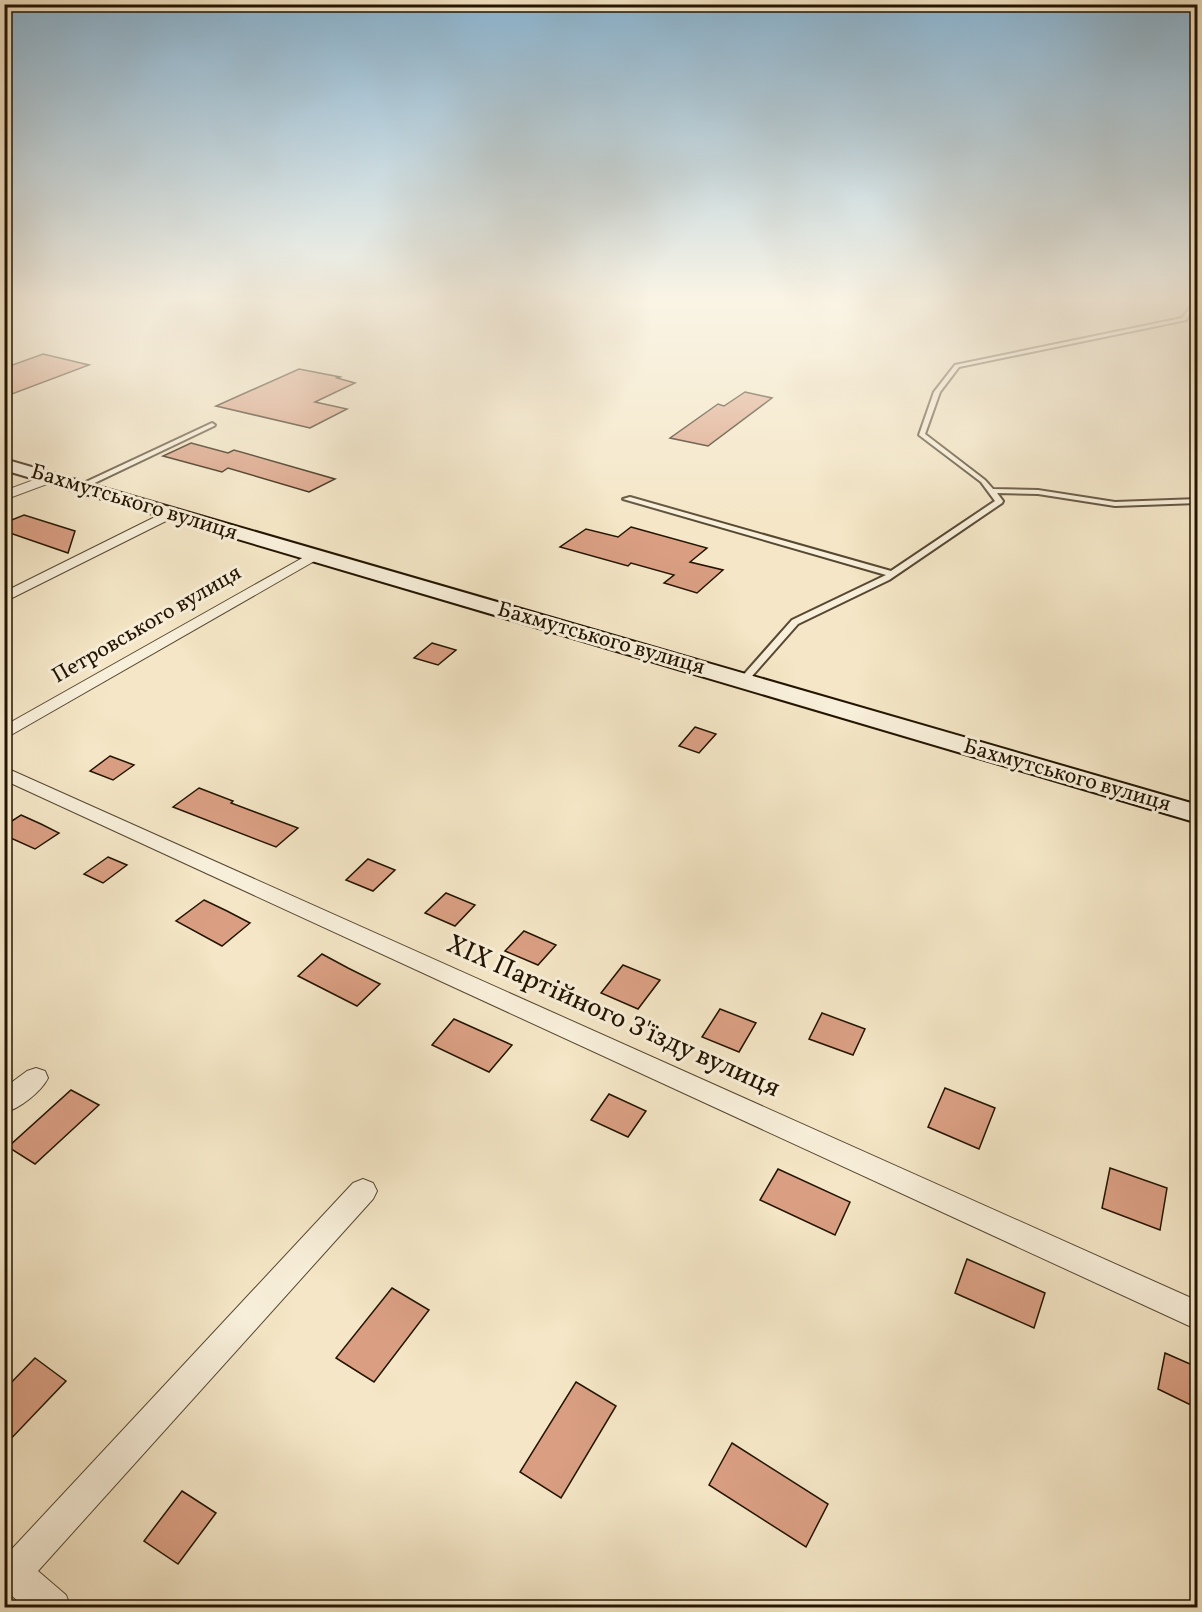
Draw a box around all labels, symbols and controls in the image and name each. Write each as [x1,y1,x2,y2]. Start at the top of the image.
street label: Бахмутського вулиця [27,457,241,549]
street label: Петровського вулиця [46,558,248,692]
street label: Бахмутського вулиця [494,595,708,683]
street label: Бахмутського вулиця [960,732,1174,820]
street label: XIX Партійного З'їзду вулиця [440,926,786,1108]

